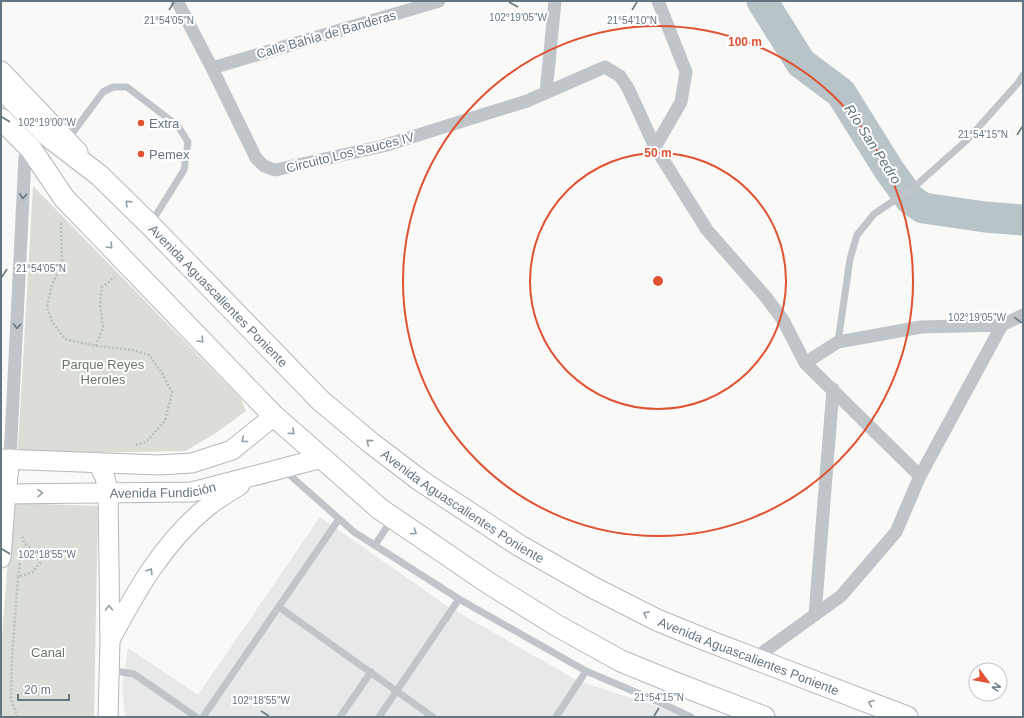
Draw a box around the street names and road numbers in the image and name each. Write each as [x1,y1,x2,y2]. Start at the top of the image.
street label: Calle Bahía de Banderas [255,7,398,62]
street label: Circuito Los Sauces IV [285,129,416,176]
street label: Avenida Aguascalientes Poniente [145,221,291,370]
street label: Avenida Aguascalientes Poniente [378,447,547,566]
street label: Avenida Fundición [110,479,218,501]
street label: Avenida Aguascalientes Poniente [656,614,841,698]

